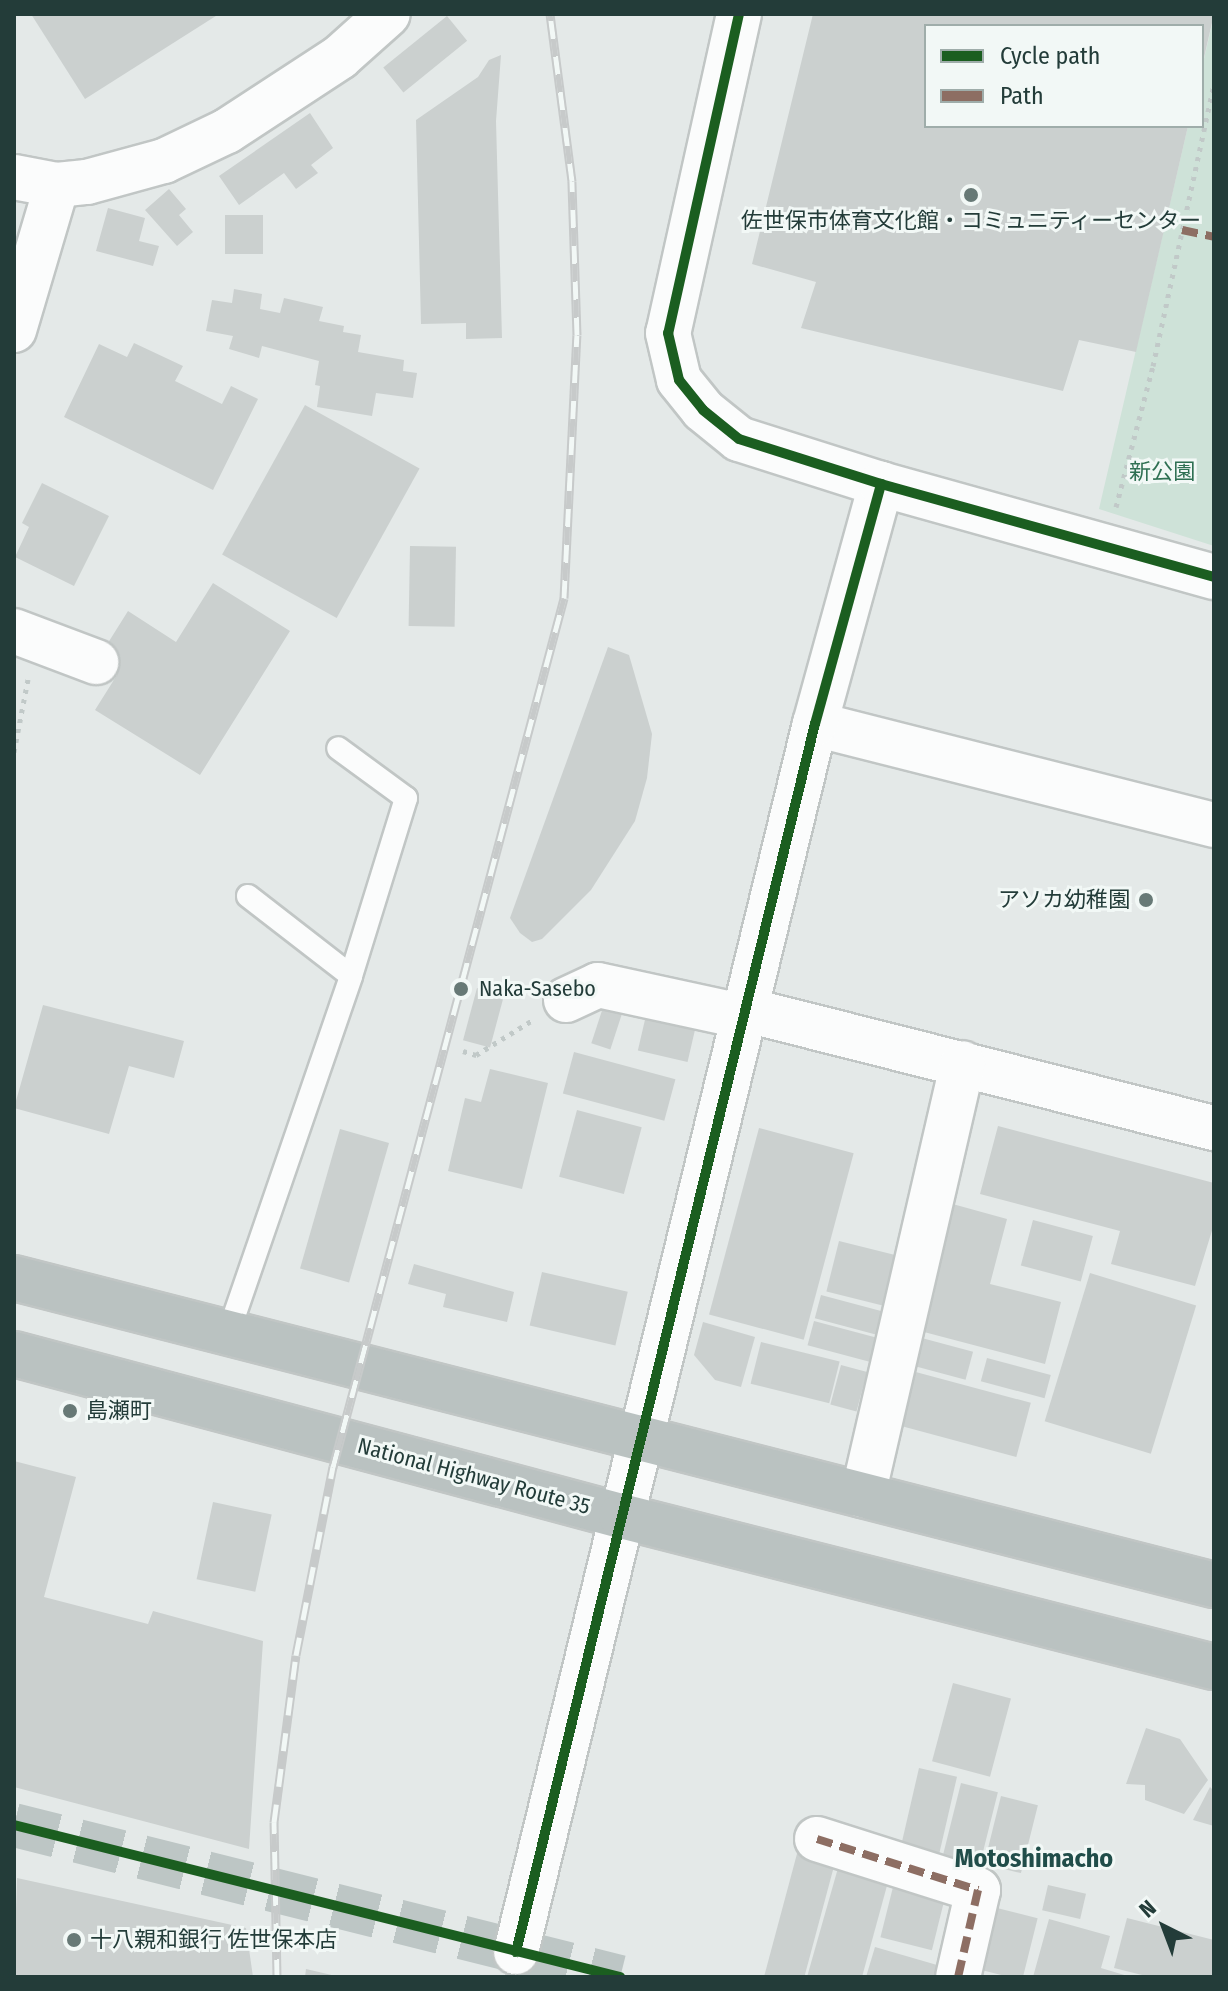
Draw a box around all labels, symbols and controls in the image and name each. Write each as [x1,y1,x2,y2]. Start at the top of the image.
legend [924,24,1204,128]
text: Cycle path [1000,42,1100,70]
text: Path [1000,82,1044,110]
marker: 佐世保市体育文化館・コミュニティーセンター [962,186,980,204]
place label: 佐世保市体育文化館・コミュニティーセンター [740,208,1202,234]
park label: 新公園 [1129,459,1195,485]
place label: アソカ幼稚園 [998,887,1130,913]
marker: アソカ幼稚園 [1137,891,1155,909]
place label: Naka-Sasebo [479,976,596,1002]
marker: Naka-Sasebo [450,978,472,1000]
place label: 島瀬町 [86,1398,152,1424]
marker: 島瀬町 [61,1402,79,1420]
street label: National Highway Route 35 [355,1432,593,1520]
district label: Motoshimacho [955,1843,1113,1875]
north arrow [1124,1887,1204,1967]
text: N [1134,1894,1162,1923]
place label: 十八親和銀行 佐世保本店 [90,1927,337,1953]
marker: 十八親和銀行 佐世保本店 [65,1931,83,1949]

